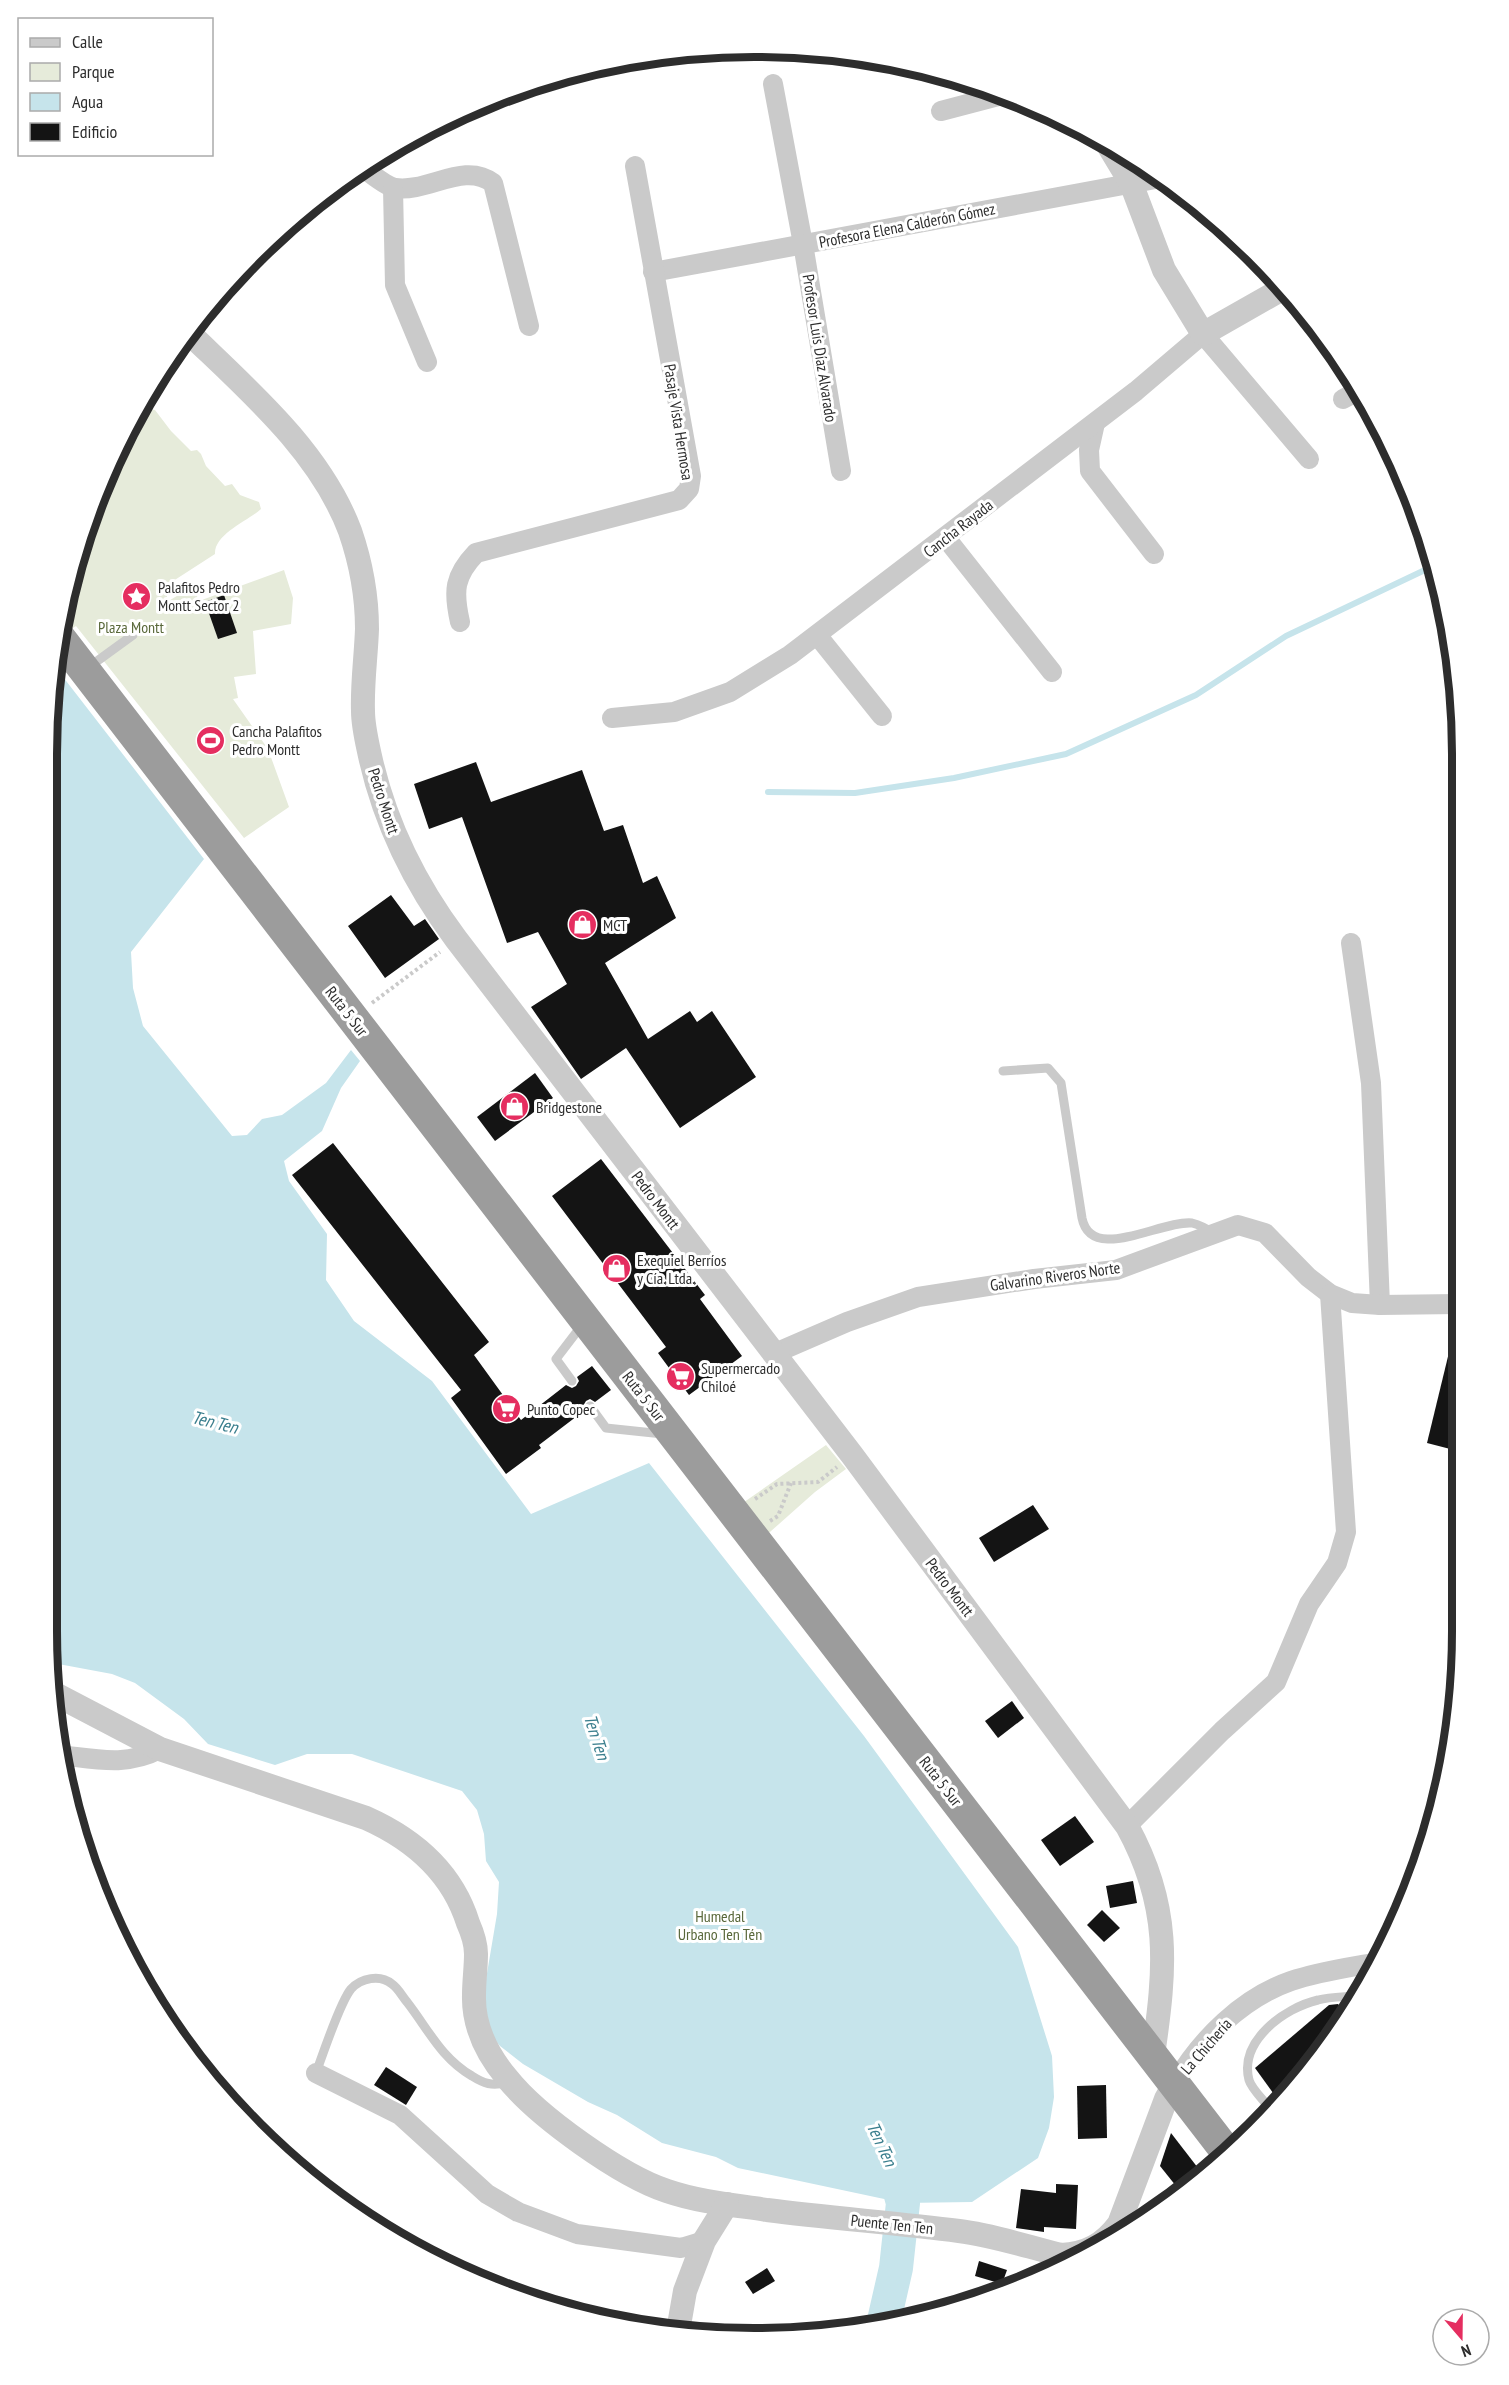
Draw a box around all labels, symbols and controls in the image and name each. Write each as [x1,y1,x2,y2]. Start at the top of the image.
legend [18,18,213,156]
text: Calle [72,30,103,53]
text: Parque [72,60,115,83]
text: Agua [72,90,103,113]
text: Edificio [72,120,118,143]
street label: Profesora Elena Calderón Gómez [817,198,997,252]
street label: Profesor Luis Díaz Alvarado [798,273,842,423]
street label: Pasaje Vista Hermosa [660,363,698,481]
street label: Cancha Rayada [919,495,997,561]
place label: Palafitos Pedro Montt Sector 2 [158,577,240,615]
place icon: Palafitos Pedro Montt Sector 2 [121,580,153,612]
park label: Plaza Montt [98,617,165,637]
place label: Cancha Palafitos Pedro Montt [232,721,322,759]
sports icon: Cancha Palafitos Pedro Montt [195,724,227,756]
street label: Pedro Montt [364,766,404,837]
shop icon: MCT [566,909,598,941]
place label: MCT [603,915,627,935]
street label: Ruta 5 Sur [321,982,373,1040]
shop icon: Bridgestone [499,1091,531,1123]
place label: Bridgestone [536,1097,602,1117]
street label: Pedro Montt [628,1167,685,1234]
place label: Exequiel Berríos y Cía. Ltda. [637,1250,726,1288]
shop icon: Exequiel Berríos y Cía. Ltda. [600,1253,632,1285]
street label: Galvarino Riveros Norte [989,1257,1121,1295]
place label: Supermercado Chiloé [701,1358,780,1396]
supermarket icon: Supermercado Chiloé [664,1361,696,1393]
street label: Ruta 5 Sur [618,1367,670,1425]
supermarket icon: Punto Copec [490,1393,522,1425]
place label: Punto Copec [527,1399,596,1419]
water label: Ten Ten [190,1405,241,1439]
street label: Pedro Montt [922,1554,979,1621]
water label: Ten Ten [579,1711,615,1764]
street label: Ruta 5 Sur [915,1752,967,1810]
park label: Humedal Urbano Ten Tén [678,1906,762,1944]
street label: La Chichería [1176,2014,1236,2078]
water label: Ten Ten [862,2118,903,2171]
street label: Puente Ten Ten [850,2210,934,2238]
north arrow [1431,2307,1491,2367]
text: N [1459,2340,1474,2362]

